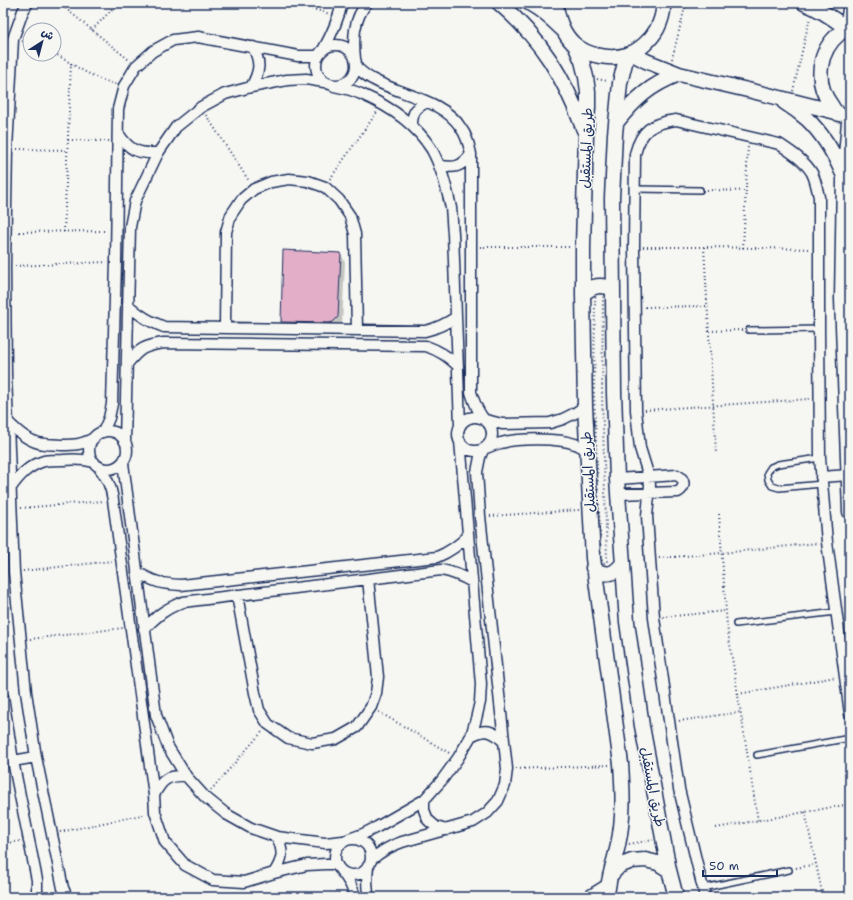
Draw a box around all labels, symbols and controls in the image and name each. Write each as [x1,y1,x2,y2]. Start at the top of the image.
north arrow [22,22,62,62]
text: ش [38,25,57,44]
street label: طريق المستقبل [576,107,596,189]
street label: طريق المستقبل [577,431,599,513]
street label: طريق المستقبل [636,745,670,829]
scale bar [703,852,777,878]
text: 50 m [709,858,739,874]

